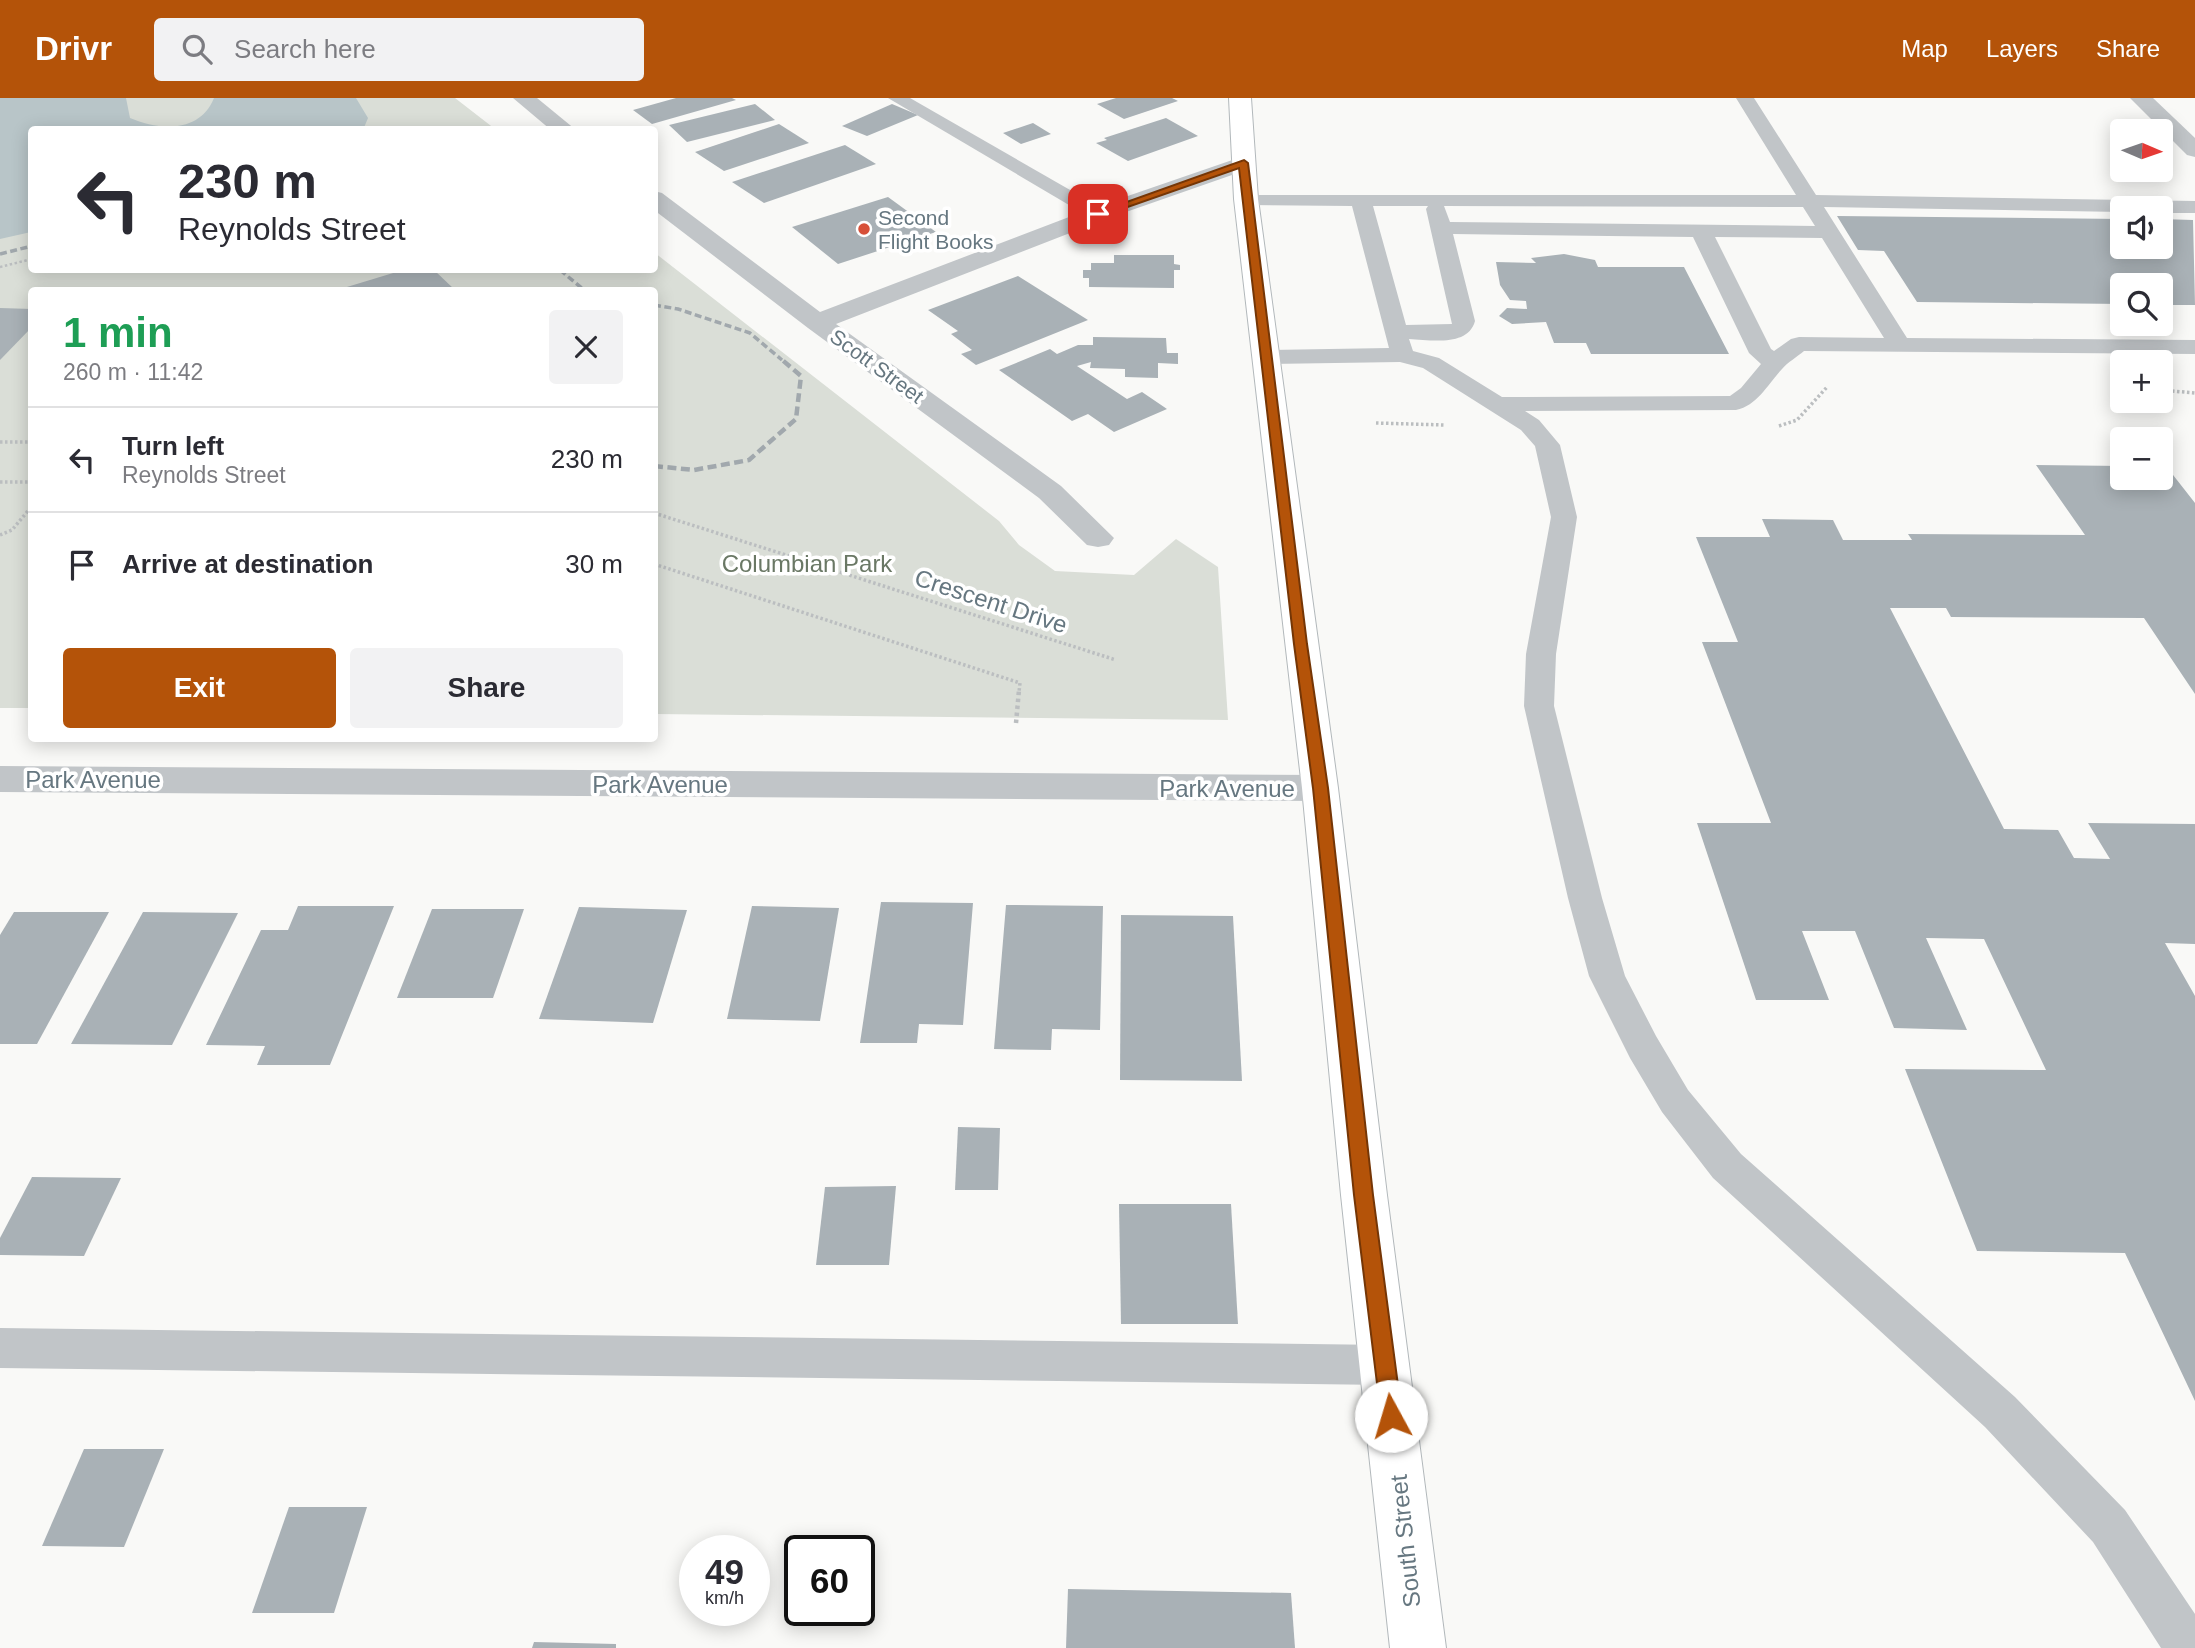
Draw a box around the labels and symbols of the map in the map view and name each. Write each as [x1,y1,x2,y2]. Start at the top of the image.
north arrow [2110,119,2174,182]
pin [1068,184,1128,244]
place label: Second Flight Books [878,206,994,253]
marker: Second Flight Books [856,221,872,237]
street label: Scott Street [826,324,928,408]
park label: Columbian Park [722,550,893,577]
street label: Crescent Drive [911,564,1071,638]
street label: Park Avenue [25,766,161,793]
street label: Park Avenue [592,771,728,798]
street label: Park Avenue [1159,775,1295,802]
position arrow [1354,1379,1428,1453]
street label: South Street [1385,1473,1425,1609]
speed limit sign: 60 [784,1535,875,1626]

